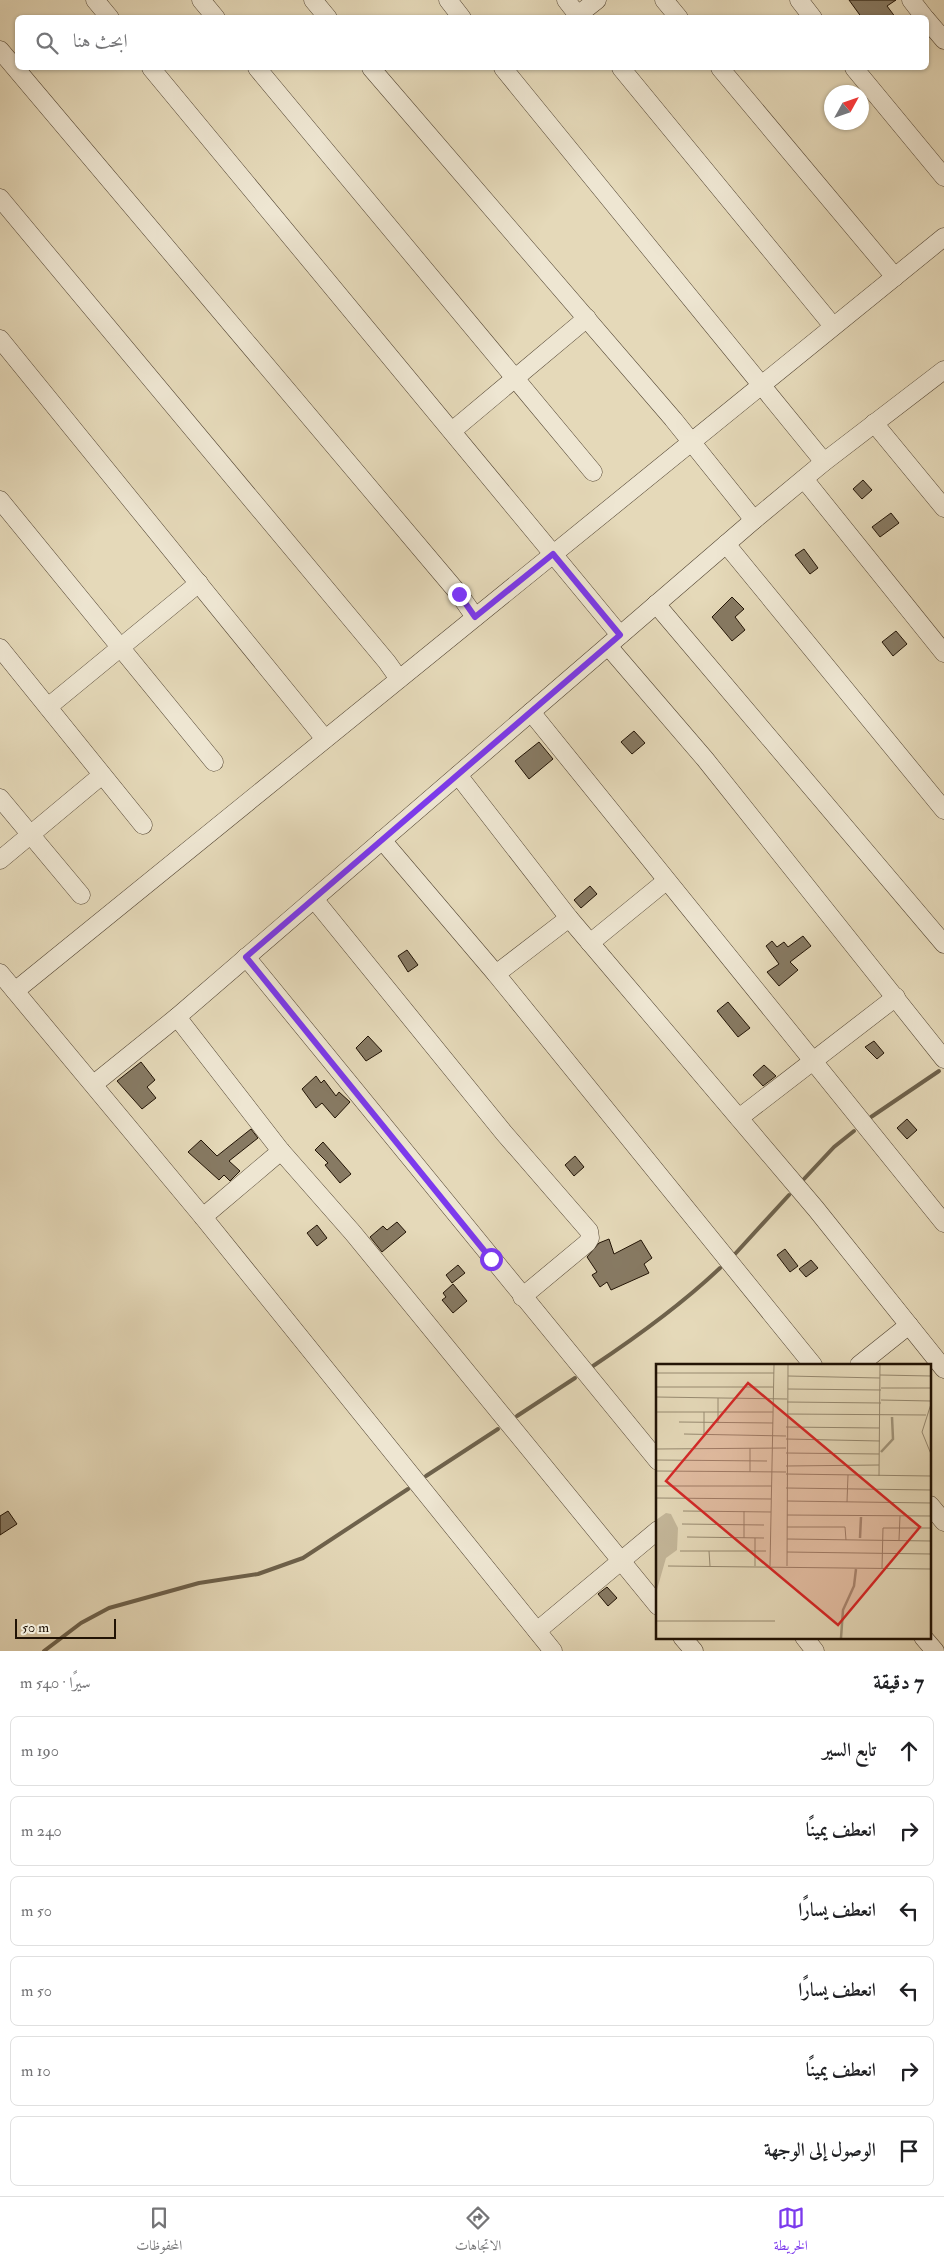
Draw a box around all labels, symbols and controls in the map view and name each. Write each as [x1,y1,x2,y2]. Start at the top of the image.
search box [15,15,929,70]
icon: search [33,29,61,57]
text: ابحث هنا [73,29,128,53]
north arrow [824,85,869,130]
route end [448,583,471,606]
route start [480,1248,503,1271]
inset map [656,1364,932,1638]
scale bar [15,1616,116,1639]
text: 50 m [22,1619,49,1636]
text: 7 دقيقة [873,1669,924,1696]
text: سيرًا · 540 m [20,1673,90,1693]
icon: ahead [895,1737,923,1765]
text: تابع السير [822,1738,876,1762]
text: 190 m [21,1741,59,1761]
icon: right [895,1817,923,1845]
text: انعطف يمينًا [806,1818,876,1842]
text: 240 m [21,1821,62,1841]
icon: left [895,1897,923,1925]
text: انعطف يسارًا [798,1898,876,1922]
text: 50 m [21,1901,52,1921]
icon: left [895,1977,923,2005]
text: انعطف يسارًا [798,1978,876,2002]
text: 50 m [21,1981,52,2001]
icon: right [895,2057,923,2085]
text: انعطف يمينًا [806,2058,876,2082]
text: 10 m [21,2061,51,2081]
icon: arrive [895,2137,923,2165]
text: الوصول إلى الوجهة [764,2138,876,2162]
tab: المحفوظات [136,2204,182,2259]
tab: الاتجاهات [455,2204,501,2259]
tab: الخريطة [774,2204,808,2259]

